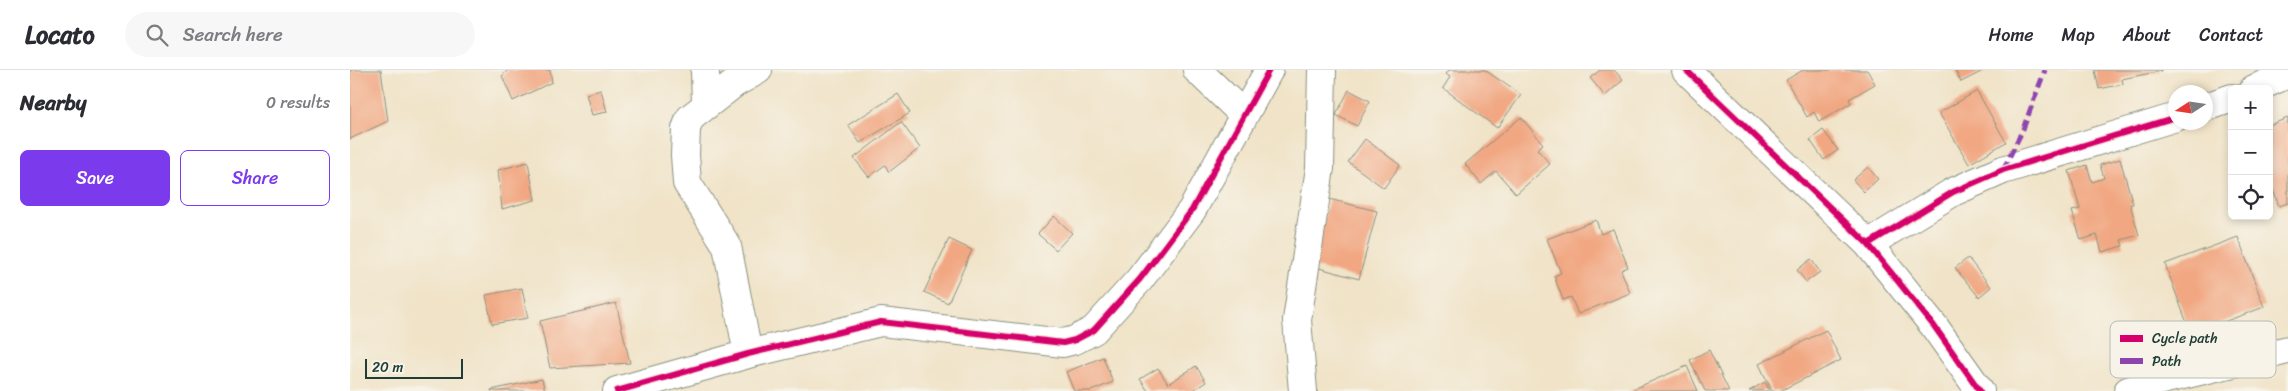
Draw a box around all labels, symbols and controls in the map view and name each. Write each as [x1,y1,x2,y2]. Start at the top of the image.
search box [125,12,475,57]
text: Locato [25,14,95,56]
text: Search here [183,18,283,51]
text: Home [1989,19,2034,51]
text: Map [2062,19,2095,51]
text: About [2123,19,2171,51]
text: Contact [2199,19,2263,51]
icon: search [143,21,171,49]
text: Nearby [20,84,86,122]
north arrow [2168,85,2213,130]
map controls [2228,85,2273,220]
button: + [2228,85,2273,130]
text: 0 results [266,88,330,117]
button: − [2228,130,2273,175]
button: Save [20,150,170,206]
button: Share [180,150,330,206]
button: locate [2228,175,2273,220]
legend [2110,321,2276,378]
text: Cycle path [2152,326,2218,351]
text: Path [2152,349,2181,374]
text: 20 m [372,355,403,380]
scale bar [365,356,462,379]

